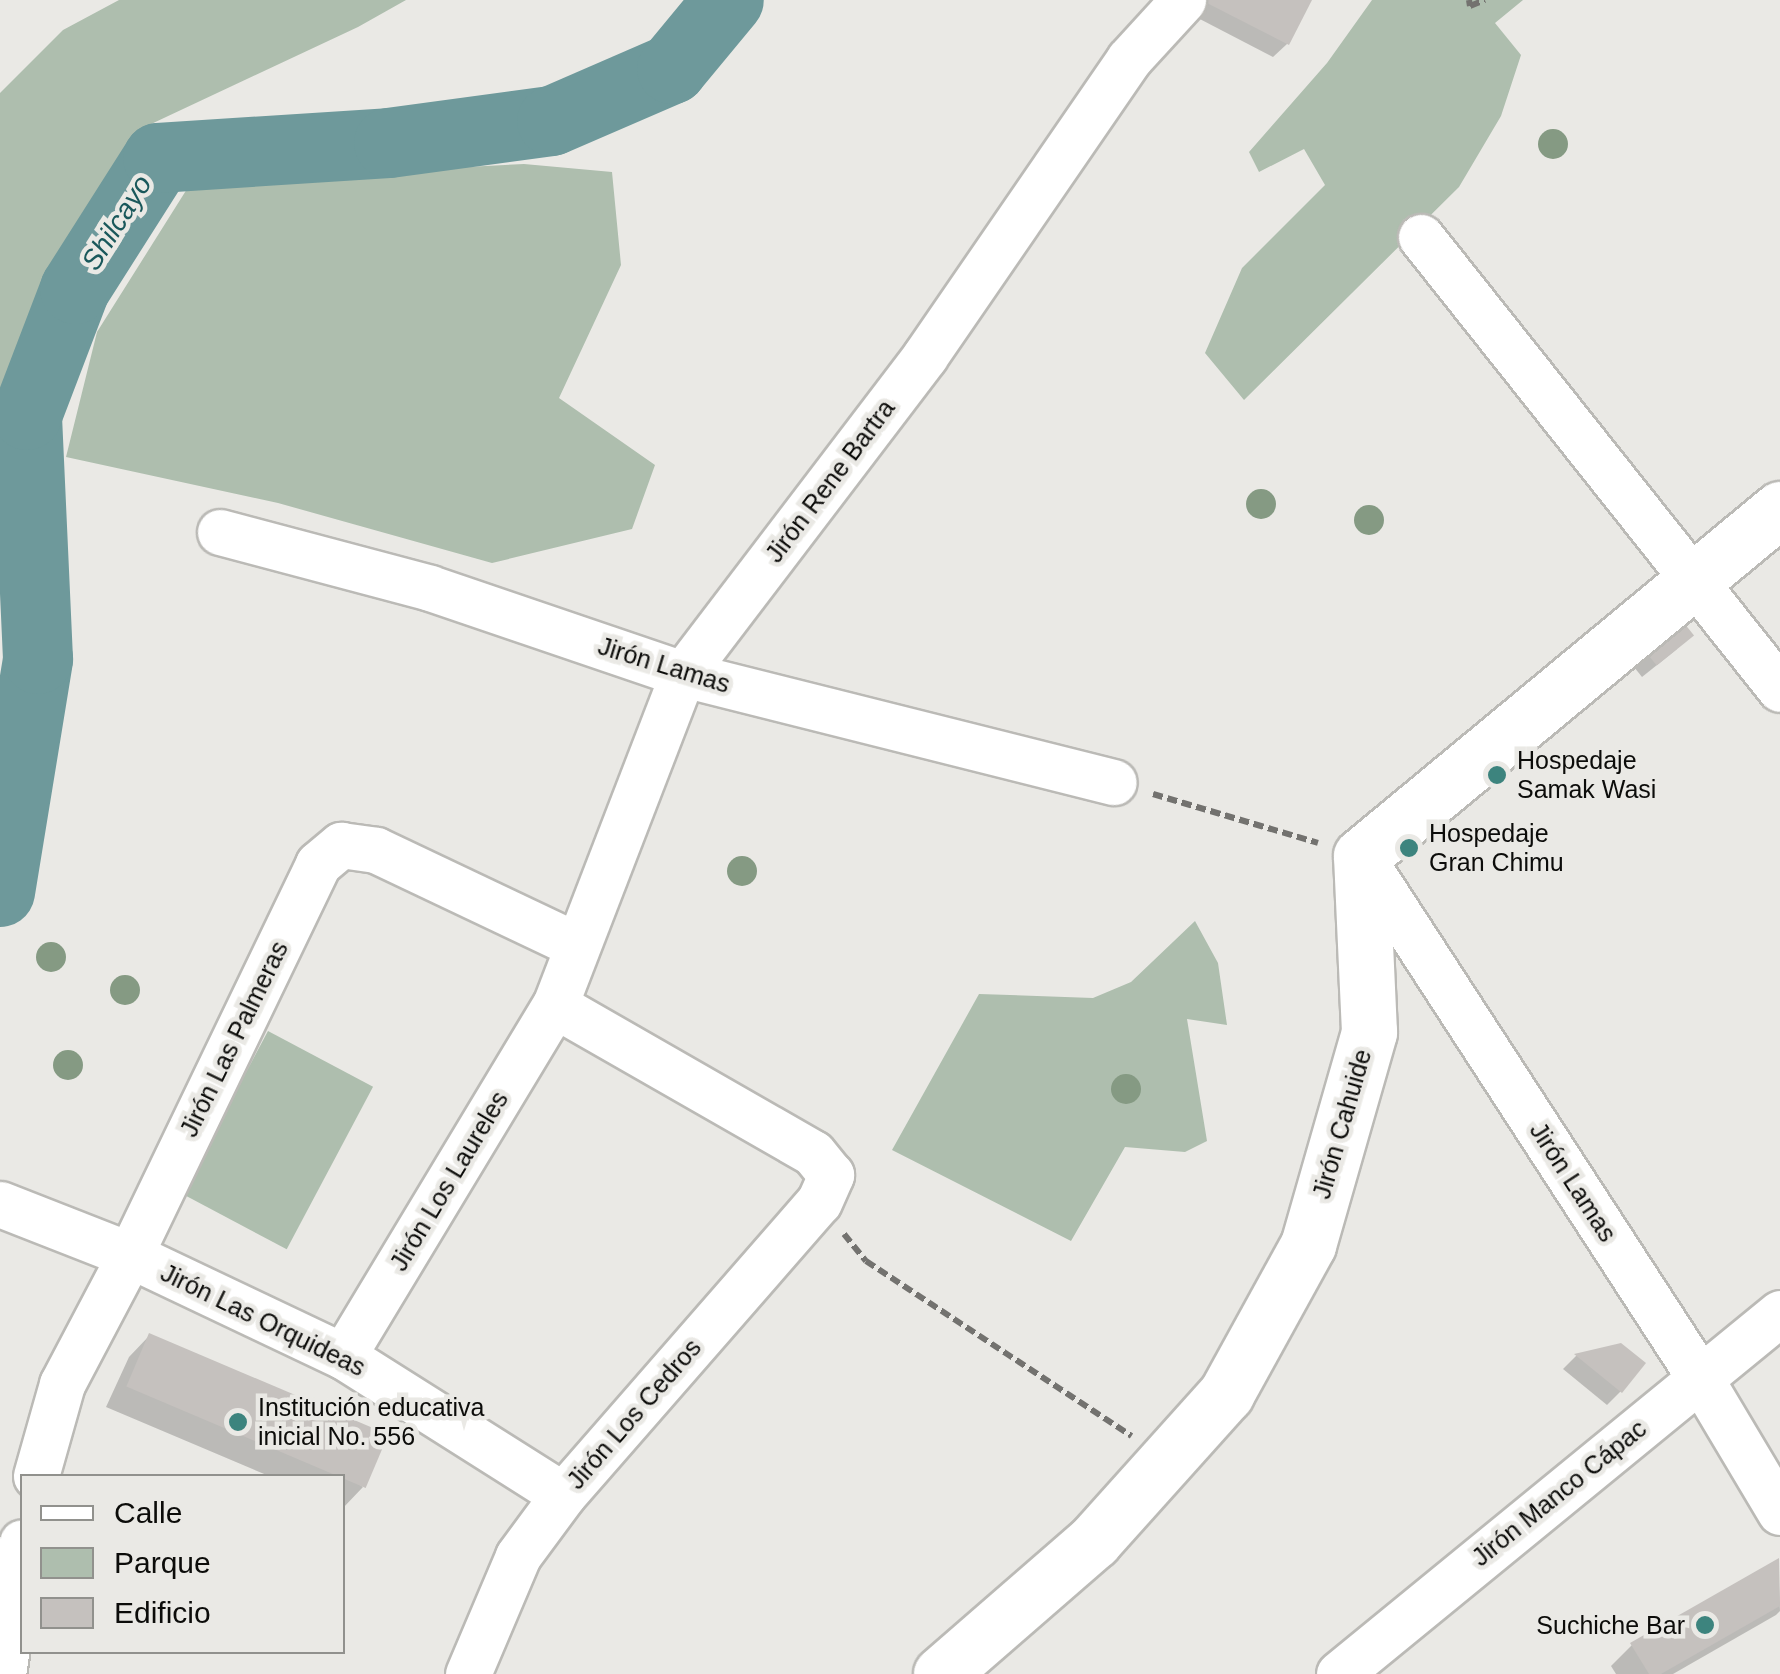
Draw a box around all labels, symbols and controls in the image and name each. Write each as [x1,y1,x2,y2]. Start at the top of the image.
water label: Shilcayo [75,169,159,277]
street label: Jirón Rene Bartra [759,394,901,568]
street label: Jirón Lamas [595,631,733,699]
place label: Hospedaje Samak Wasi [1517,746,1656,805]
marker: Hospedaje Samak Wasi [1486,764,1508,786]
place label: Hospedaje Gran Chimu [1429,819,1564,878]
marker: Hospedaje Gran Chimu [1398,837,1420,859]
street label: Jirón Las Palmeras [174,936,294,1142]
street label: Jirón Cahuide [1306,1046,1378,1202]
street label: Jirón Los Laureles [384,1086,514,1276]
street label: Jirón Lamas [1523,1117,1623,1247]
street label: Jirón Las Orquideas [156,1257,370,1383]
street label: Jirón Los Cedros [561,1333,707,1495]
place label: Institución educativa inicial No. 556 [258,1393,485,1452]
marker: Institución educativa inicial No. 556 [227,1411,249,1433]
street label: Jirón Manco Cápac [1466,1414,1652,1572]
legend [20,1474,345,1654]
text: Calle [114,1496,182,1529]
text: Parque [114,1546,211,1579]
text: Edificio [114,1596,211,1629]
place label: Suchiche Bar [1536,1610,1685,1640]
marker: Suchiche Bar [1694,1614,1716,1636]

